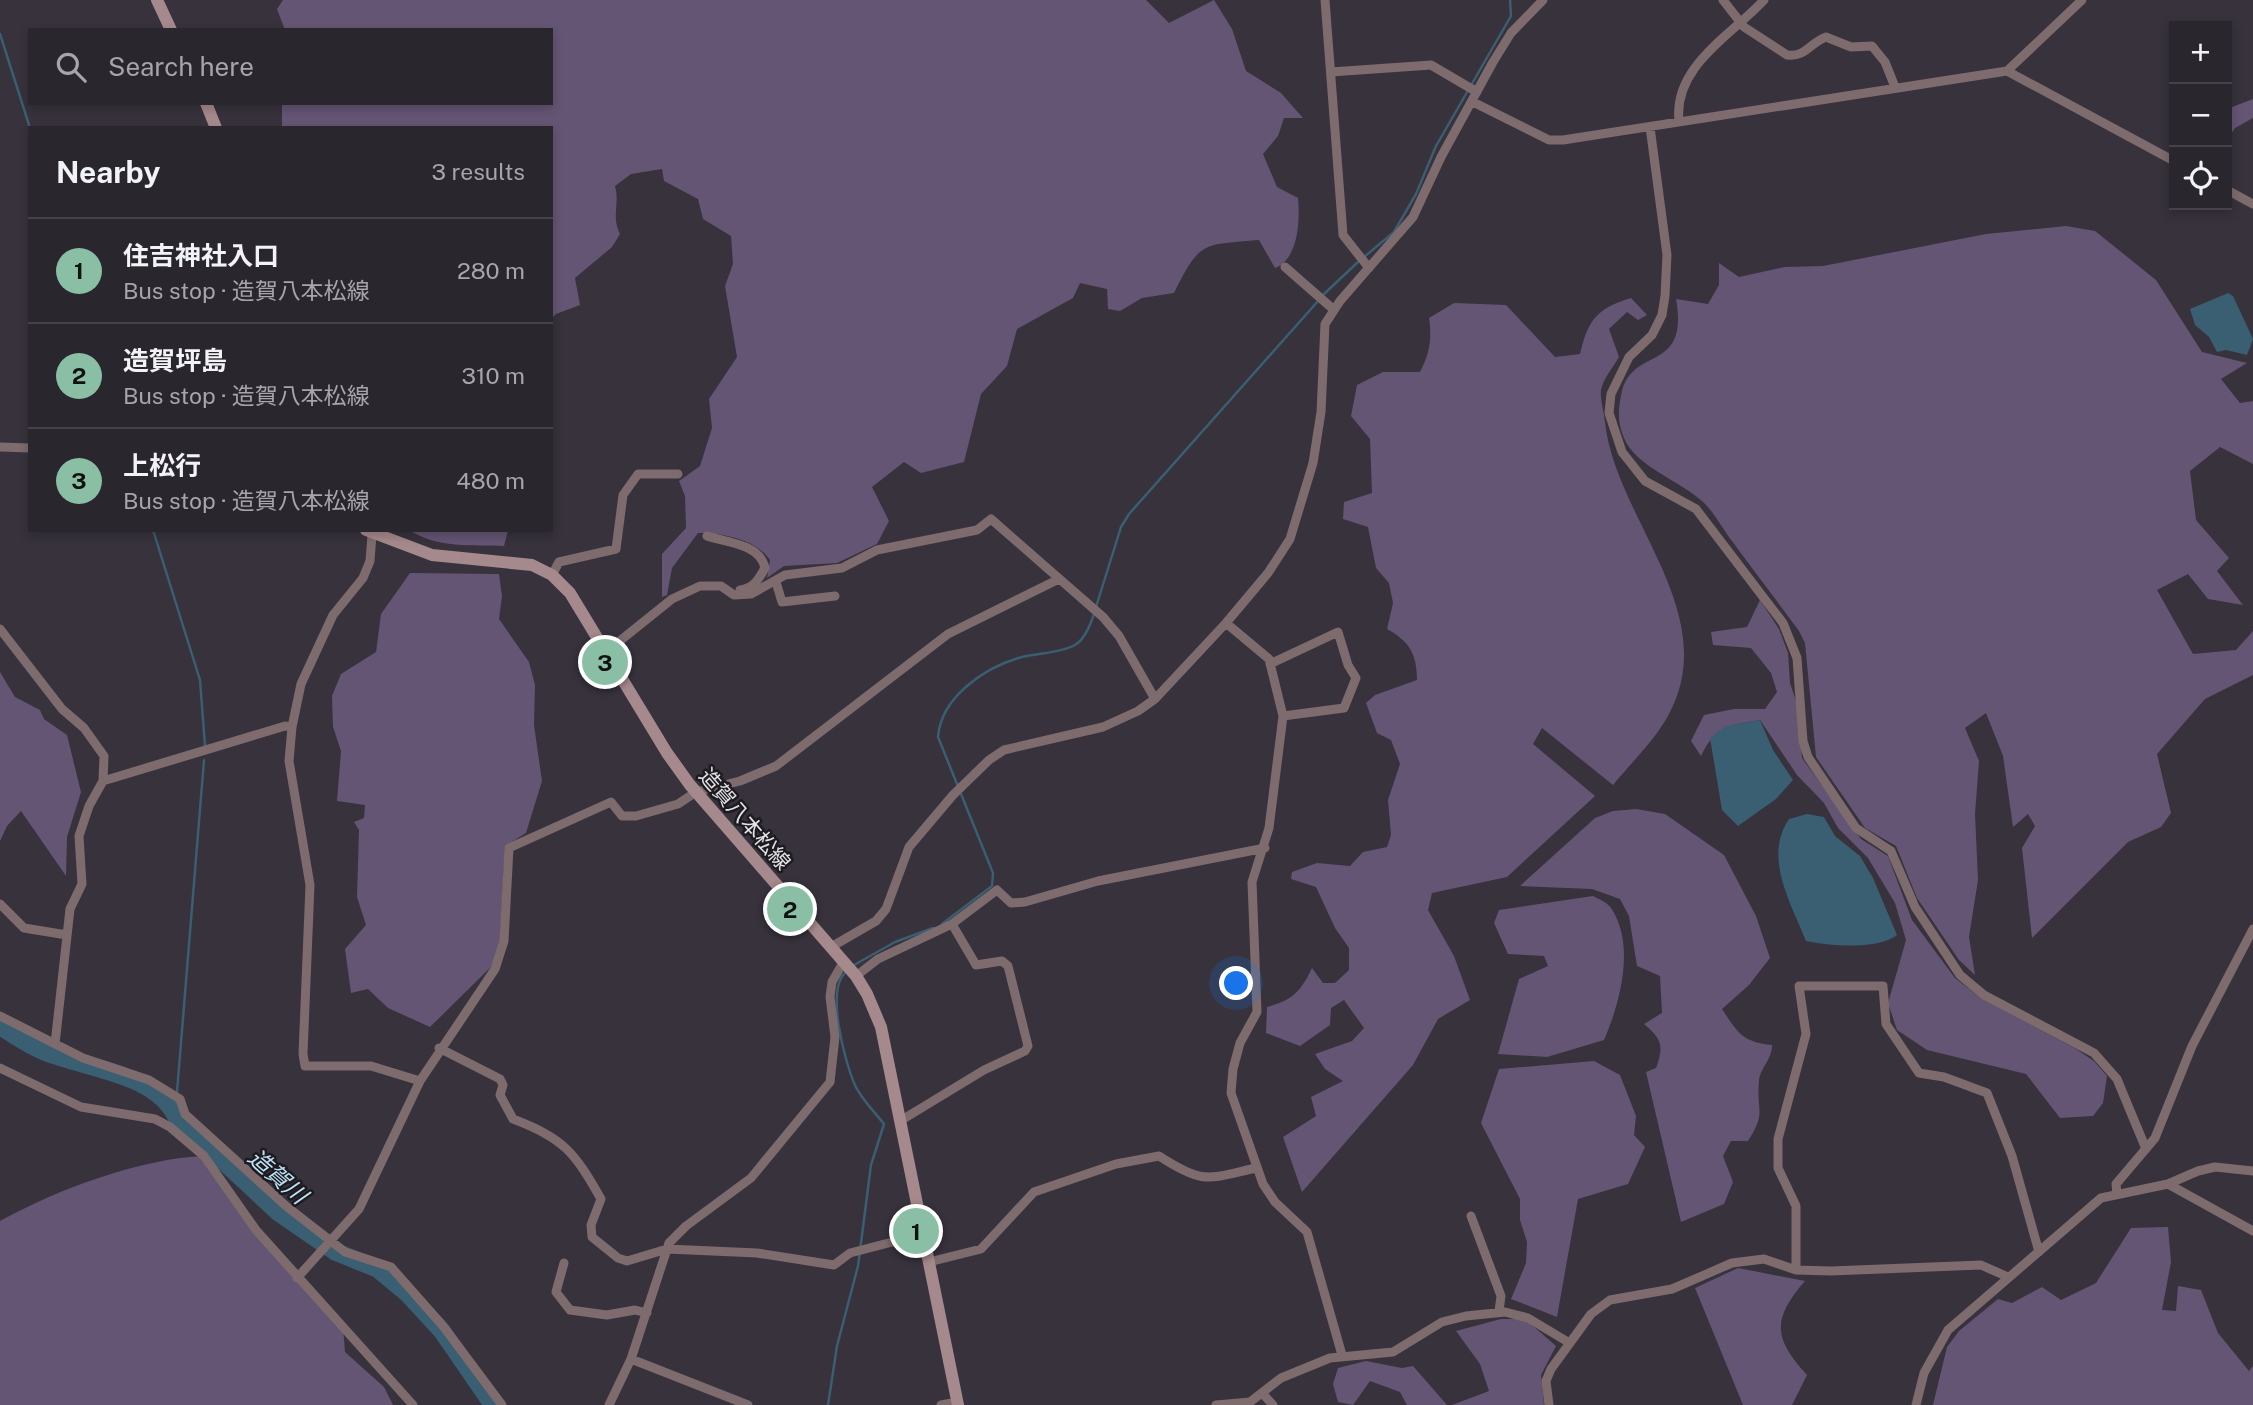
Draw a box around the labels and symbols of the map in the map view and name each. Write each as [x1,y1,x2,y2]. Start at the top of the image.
pin: 3 [582,636,628,688]
street label: 造賀八本松線 [694,763,796,875]
pin: 2 [767,883,813,935]
your location [1219,966,1253,1000]
water label: 造賀川 [243,1143,315,1211]
pin: 1 [893,1205,939,1257]

